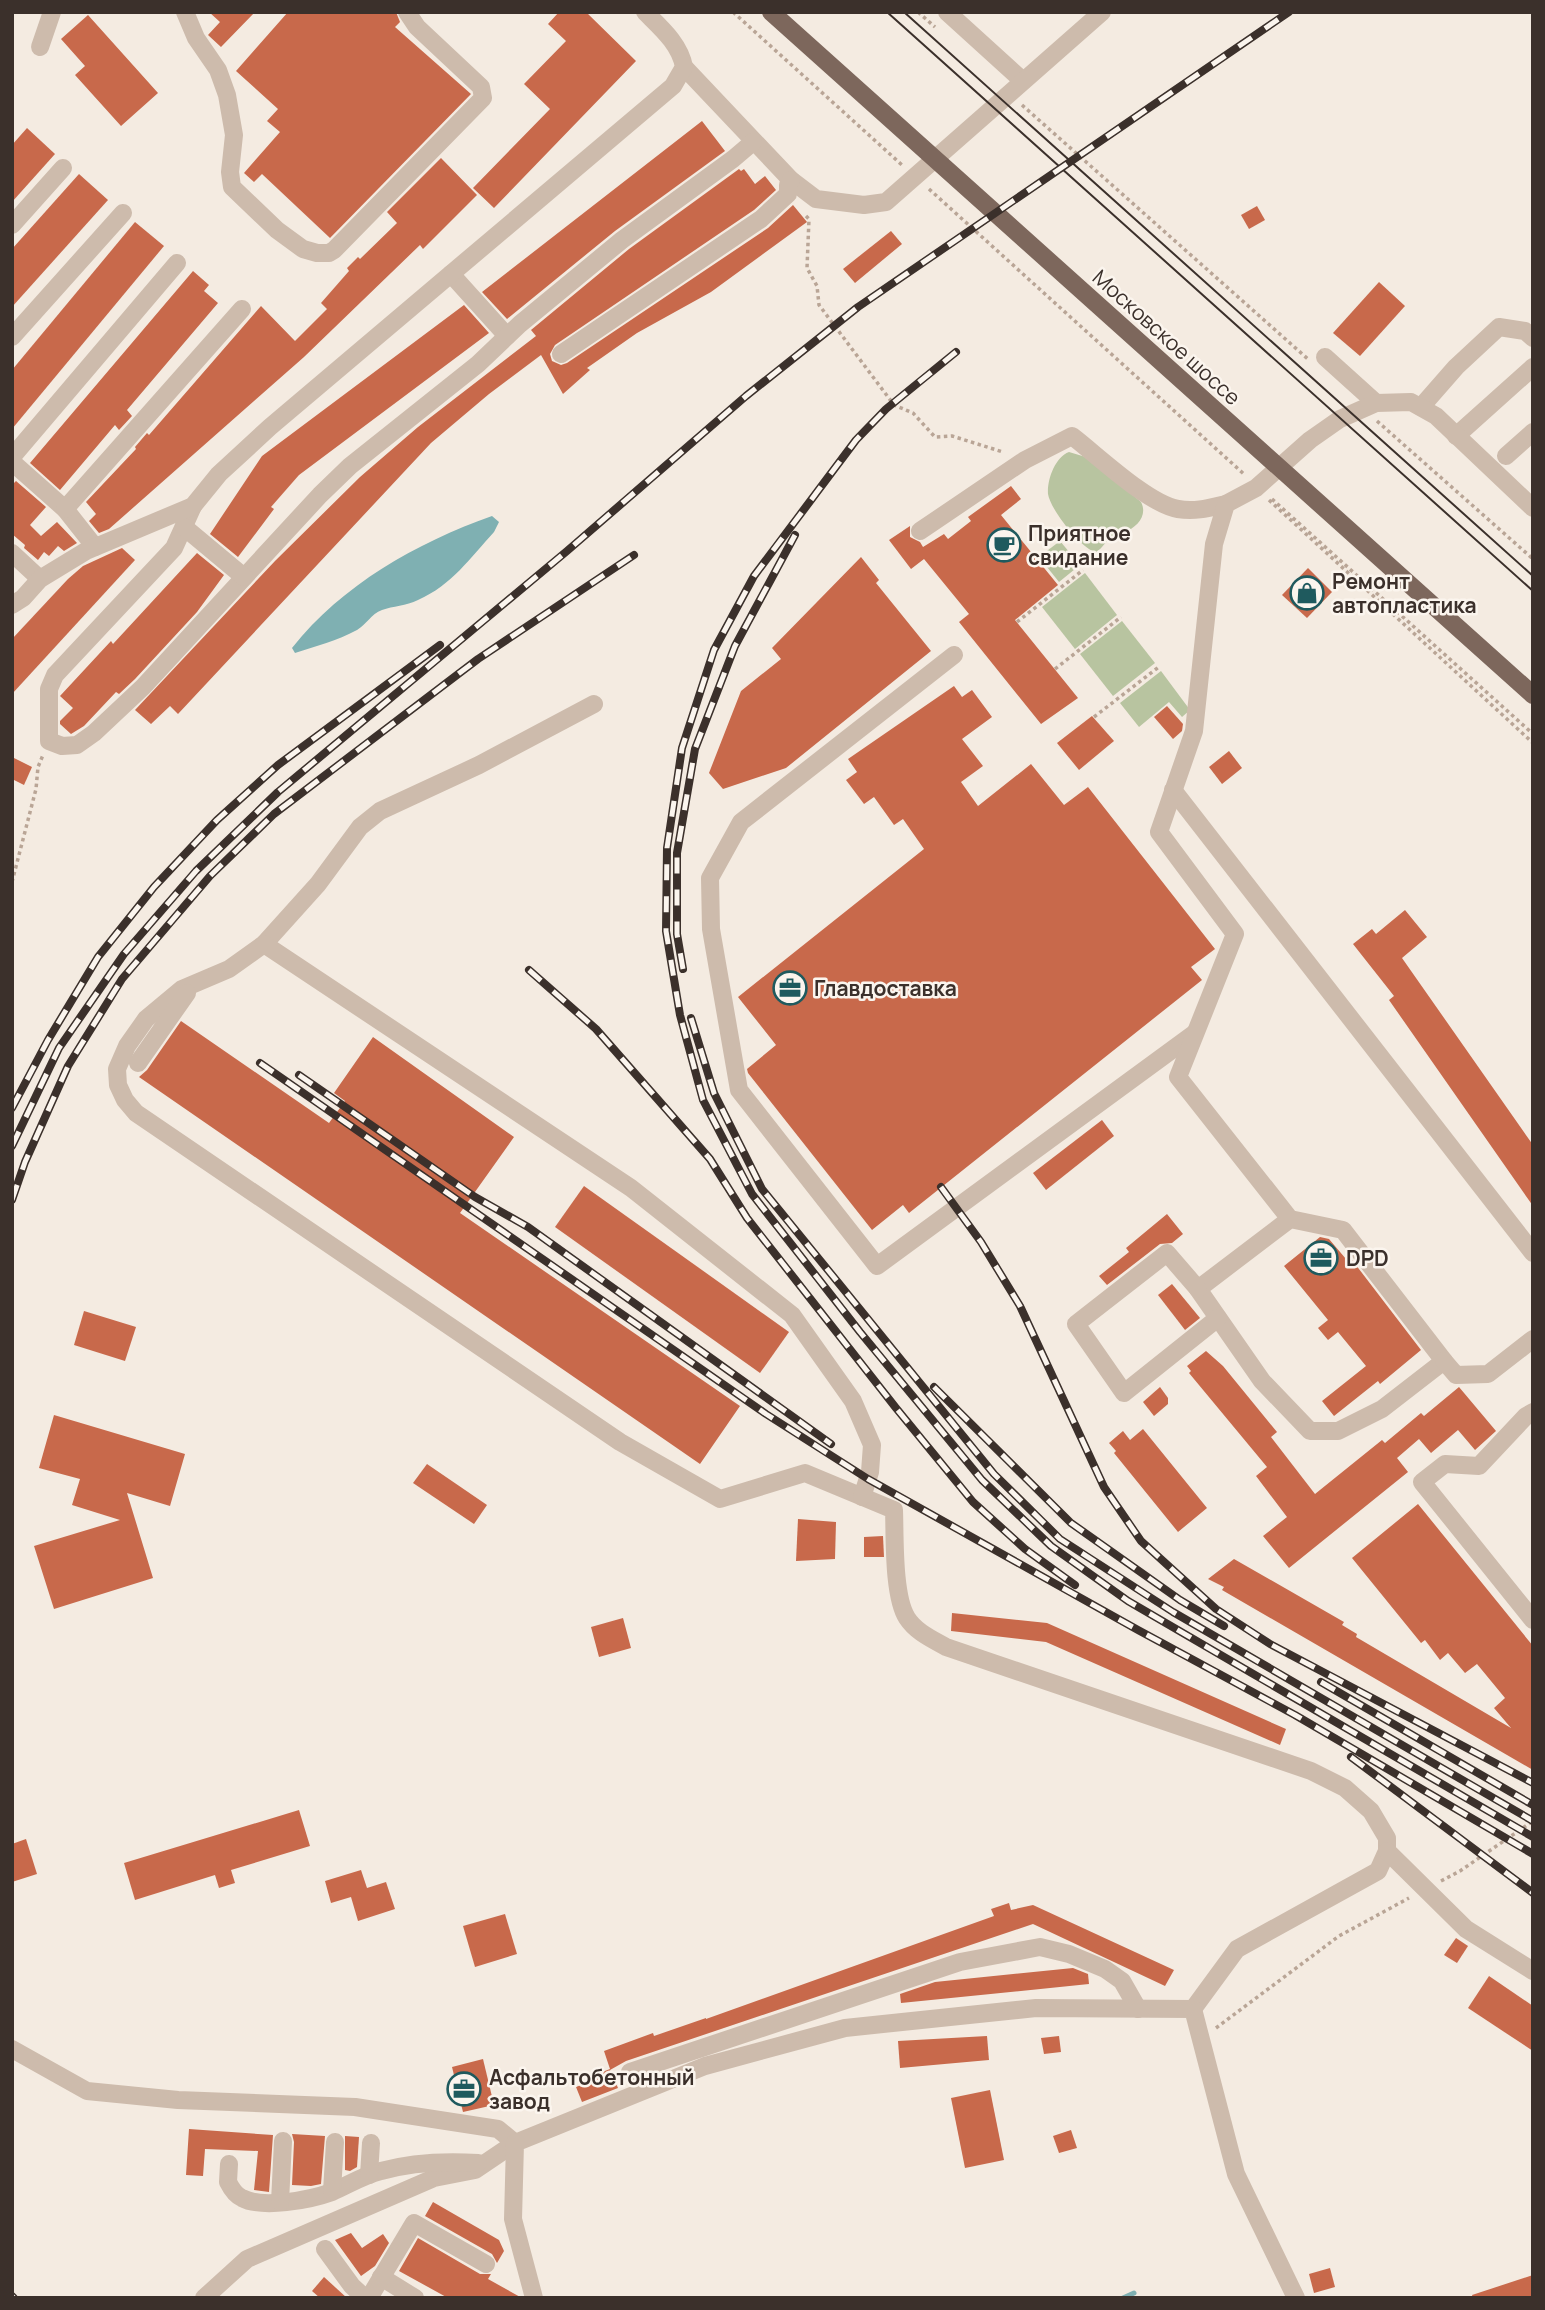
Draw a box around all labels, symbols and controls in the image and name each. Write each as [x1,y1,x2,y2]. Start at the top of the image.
street label: Московское шоссе [1087,263,1247,411]
place label: Приятное свидание [1028,519,1131,571]
cafe icon: Приятное свидание [985,526,1023,564]
place label: Ремонт автопластика [1332,567,1477,619]
shop icon: Ремонт автопластика [1288,574,1326,612]
office icon: Главдоставка [771,969,809,1007]
place label: Главдоставка [814,974,957,1002]
office icon: DPD [1302,1239,1340,1277]
place label: DPD [1346,1244,1389,1272]
place label: Асфальтобетонный завод [489,2063,695,2115]
office icon: Асфальтобетонный завод [445,2070,483,2108]

